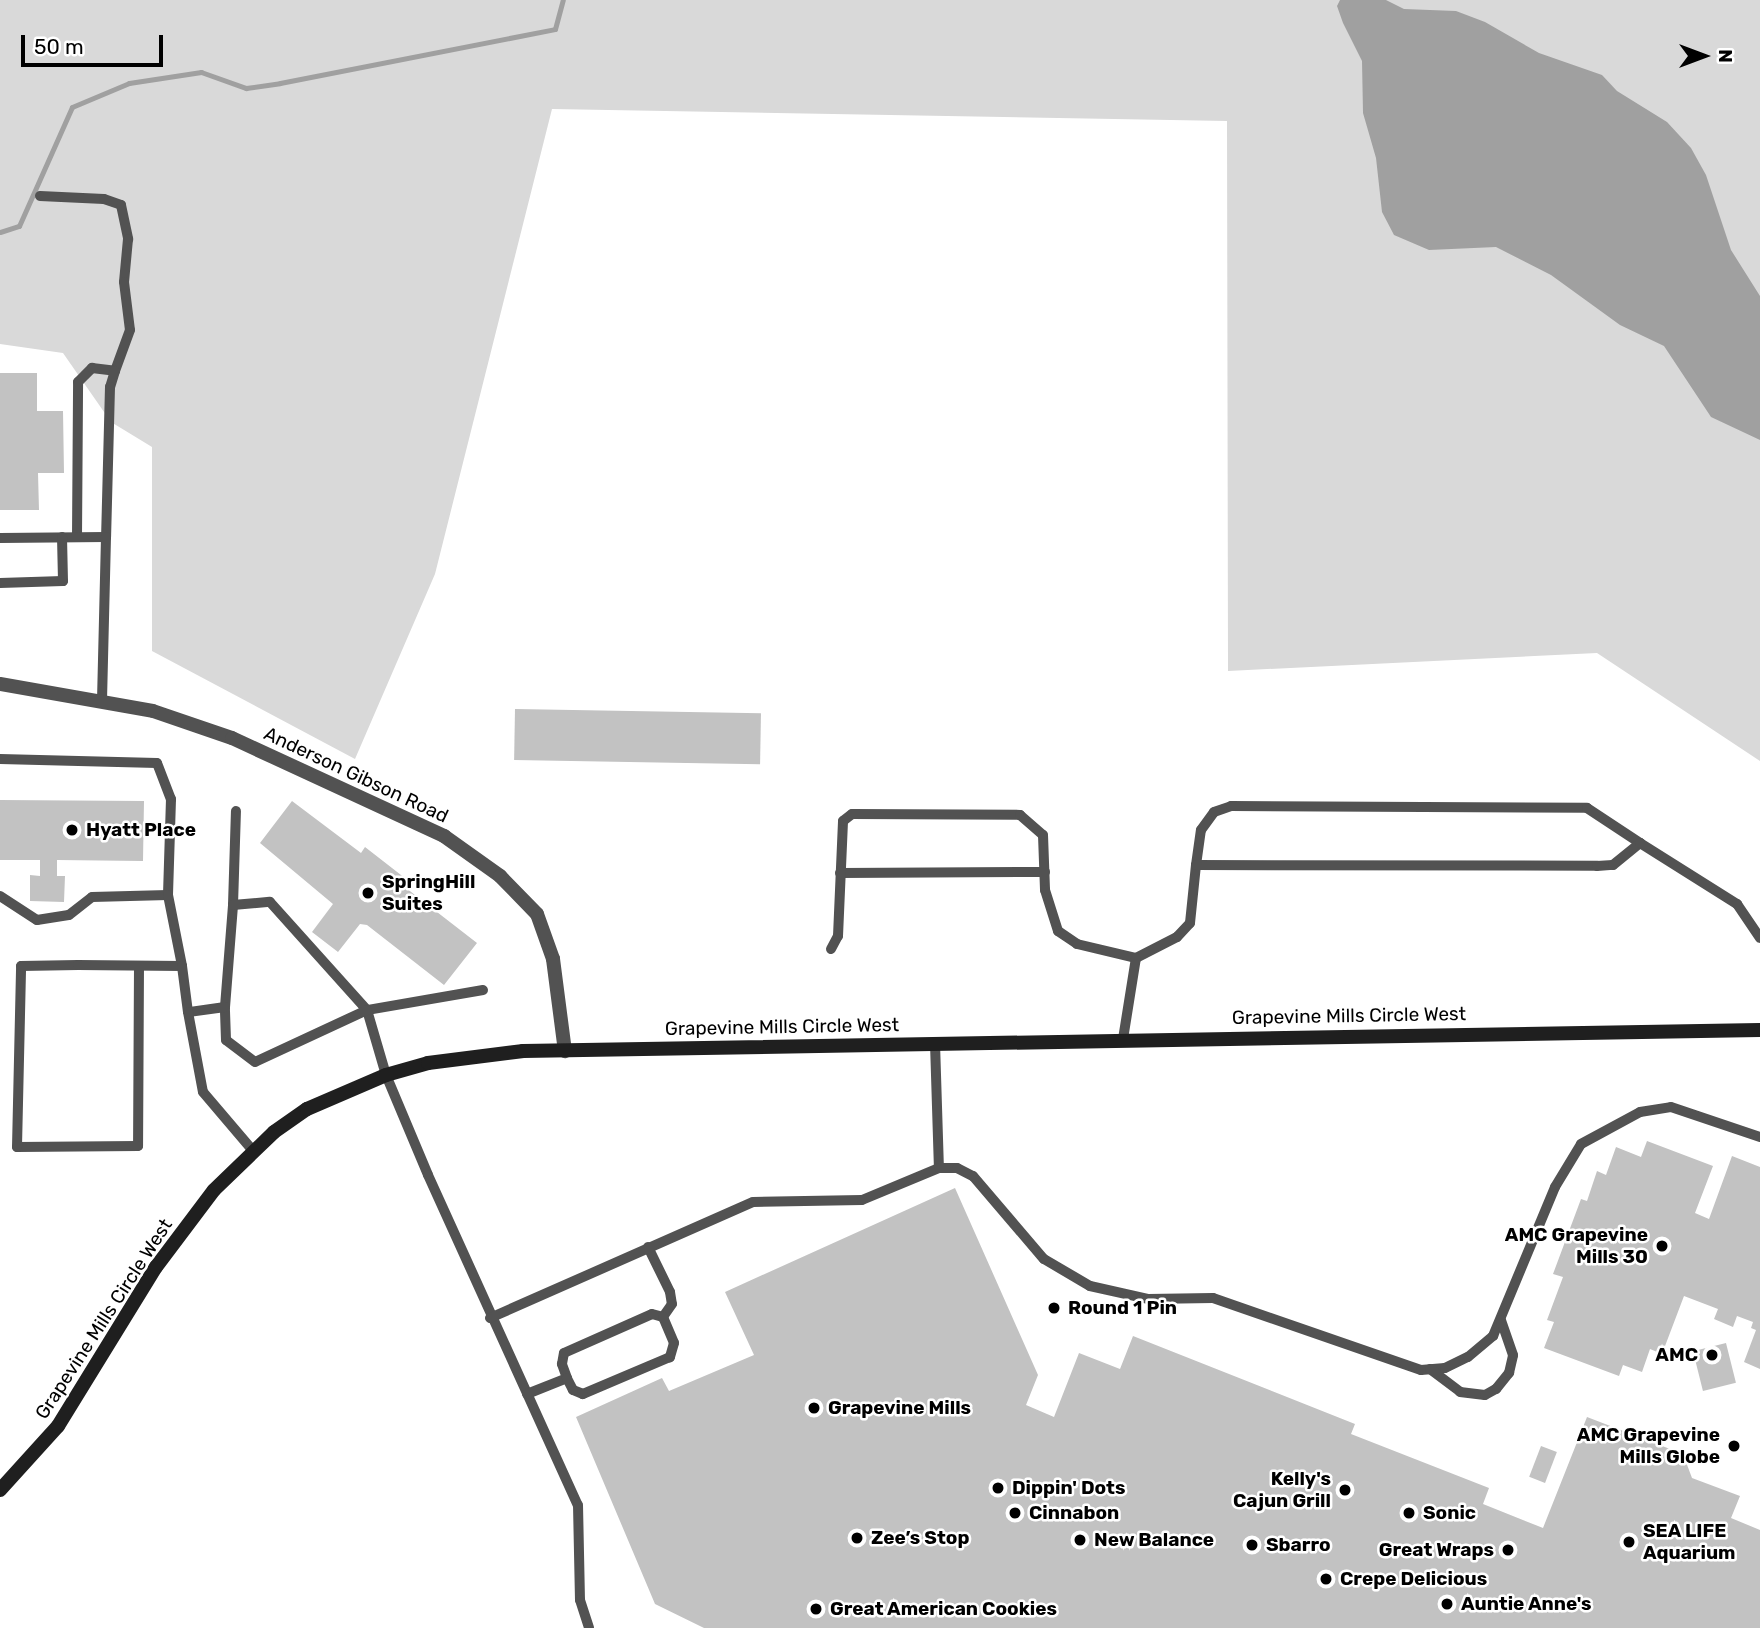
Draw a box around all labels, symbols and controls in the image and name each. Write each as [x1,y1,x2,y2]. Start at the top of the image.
scale bar [24,21,166,65]
north arrow [1669,21,1739,91]
text: 50 m [34,34,84,59]
text: N [1714,49,1737,63]
street label: Anderson Gibson Road [260,722,452,828]
place label: Hyatt Place [86,819,196,841]
marker: Hyatt Place [64,822,80,838]
place label: SpringHill Suites [382,871,475,915]
marker: SpringHill Suites [360,885,376,901]
street label: Grapevine Mills Circle West [1232,1003,1466,1029]
street label: Grapevine Mills Circle West [665,1014,899,1040]
street label: Grapevine Mills Circle West [31,1214,177,1424]
place label: AMC Grapevine Mills 30 [1505,1224,1648,1268]
marker: AMC Grapevine Mills 30 [1654,1238,1670,1254]
place label: Round 1 Pin [1068,1297,1177,1319]
marker: Round 1 Pin [1046,1300,1062,1316]
place label: AMC [1655,1344,1698,1366]
marker: AMC [1704,1347,1720,1363]
place label: Grapevine Mills [828,1397,971,1419]
marker: Grapevine Mills [806,1400,822,1416]
place label: AMC Grapevine Mills Globe [1577,1424,1720,1468]
marker: AMC Grapevine Mills Globe [1726,1438,1742,1454]
place label: Kelly's Cajun Grill [1233,1468,1331,1512]
place label: Dippin' Dots [1012,1477,1125,1499]
marker: Dippin' Dots [990,1480,1006,1496]
marker: Kelly's Cajun Grill [1337,1482,1353,1498]
place label: Cinnabon [1029,1502,1119,1524]
place label: Sonic [1423,1502,1476,1524]
marker: Cinnabon [1007,1505,1023,1521]
marker: Sonic [1401,1505,1417,1521]
place label: SEA LIFE Aquarium [1643,1520,1736,1564]
place label: Zee’s Stop [871,1527,969,1549]
place label: New Balance [1094,1529,1215,1551]
marker: Zee’s Stop [849,1530,865,1546]
marker: New Balance [1072,1532,1088,1548]
place label: Sbarro [1266,1534,1331,1556]
marker: SEA LIFE Aquarium [1621,1534,1637,1550]
marker: Sbarro [1244,1537,1260,1553]
place label: Great Wraps [1379,1539,1494,1561]
marker: Great Wraps [1500,1542,1516,1558]
place label: Crepe Delicious [1340,1568,1487,1590]
marker: Crepe Delicious [1318,1571,1334,1587]
place label: Auntie Anne's [1461,1593,1592,1615]
marker: Auntie Anne's [1439,1596,1455,1612]
place label: Great American Cookies [830,1598,1057,1620]
marker: Great American Cookies [808,1601,824,1617]

